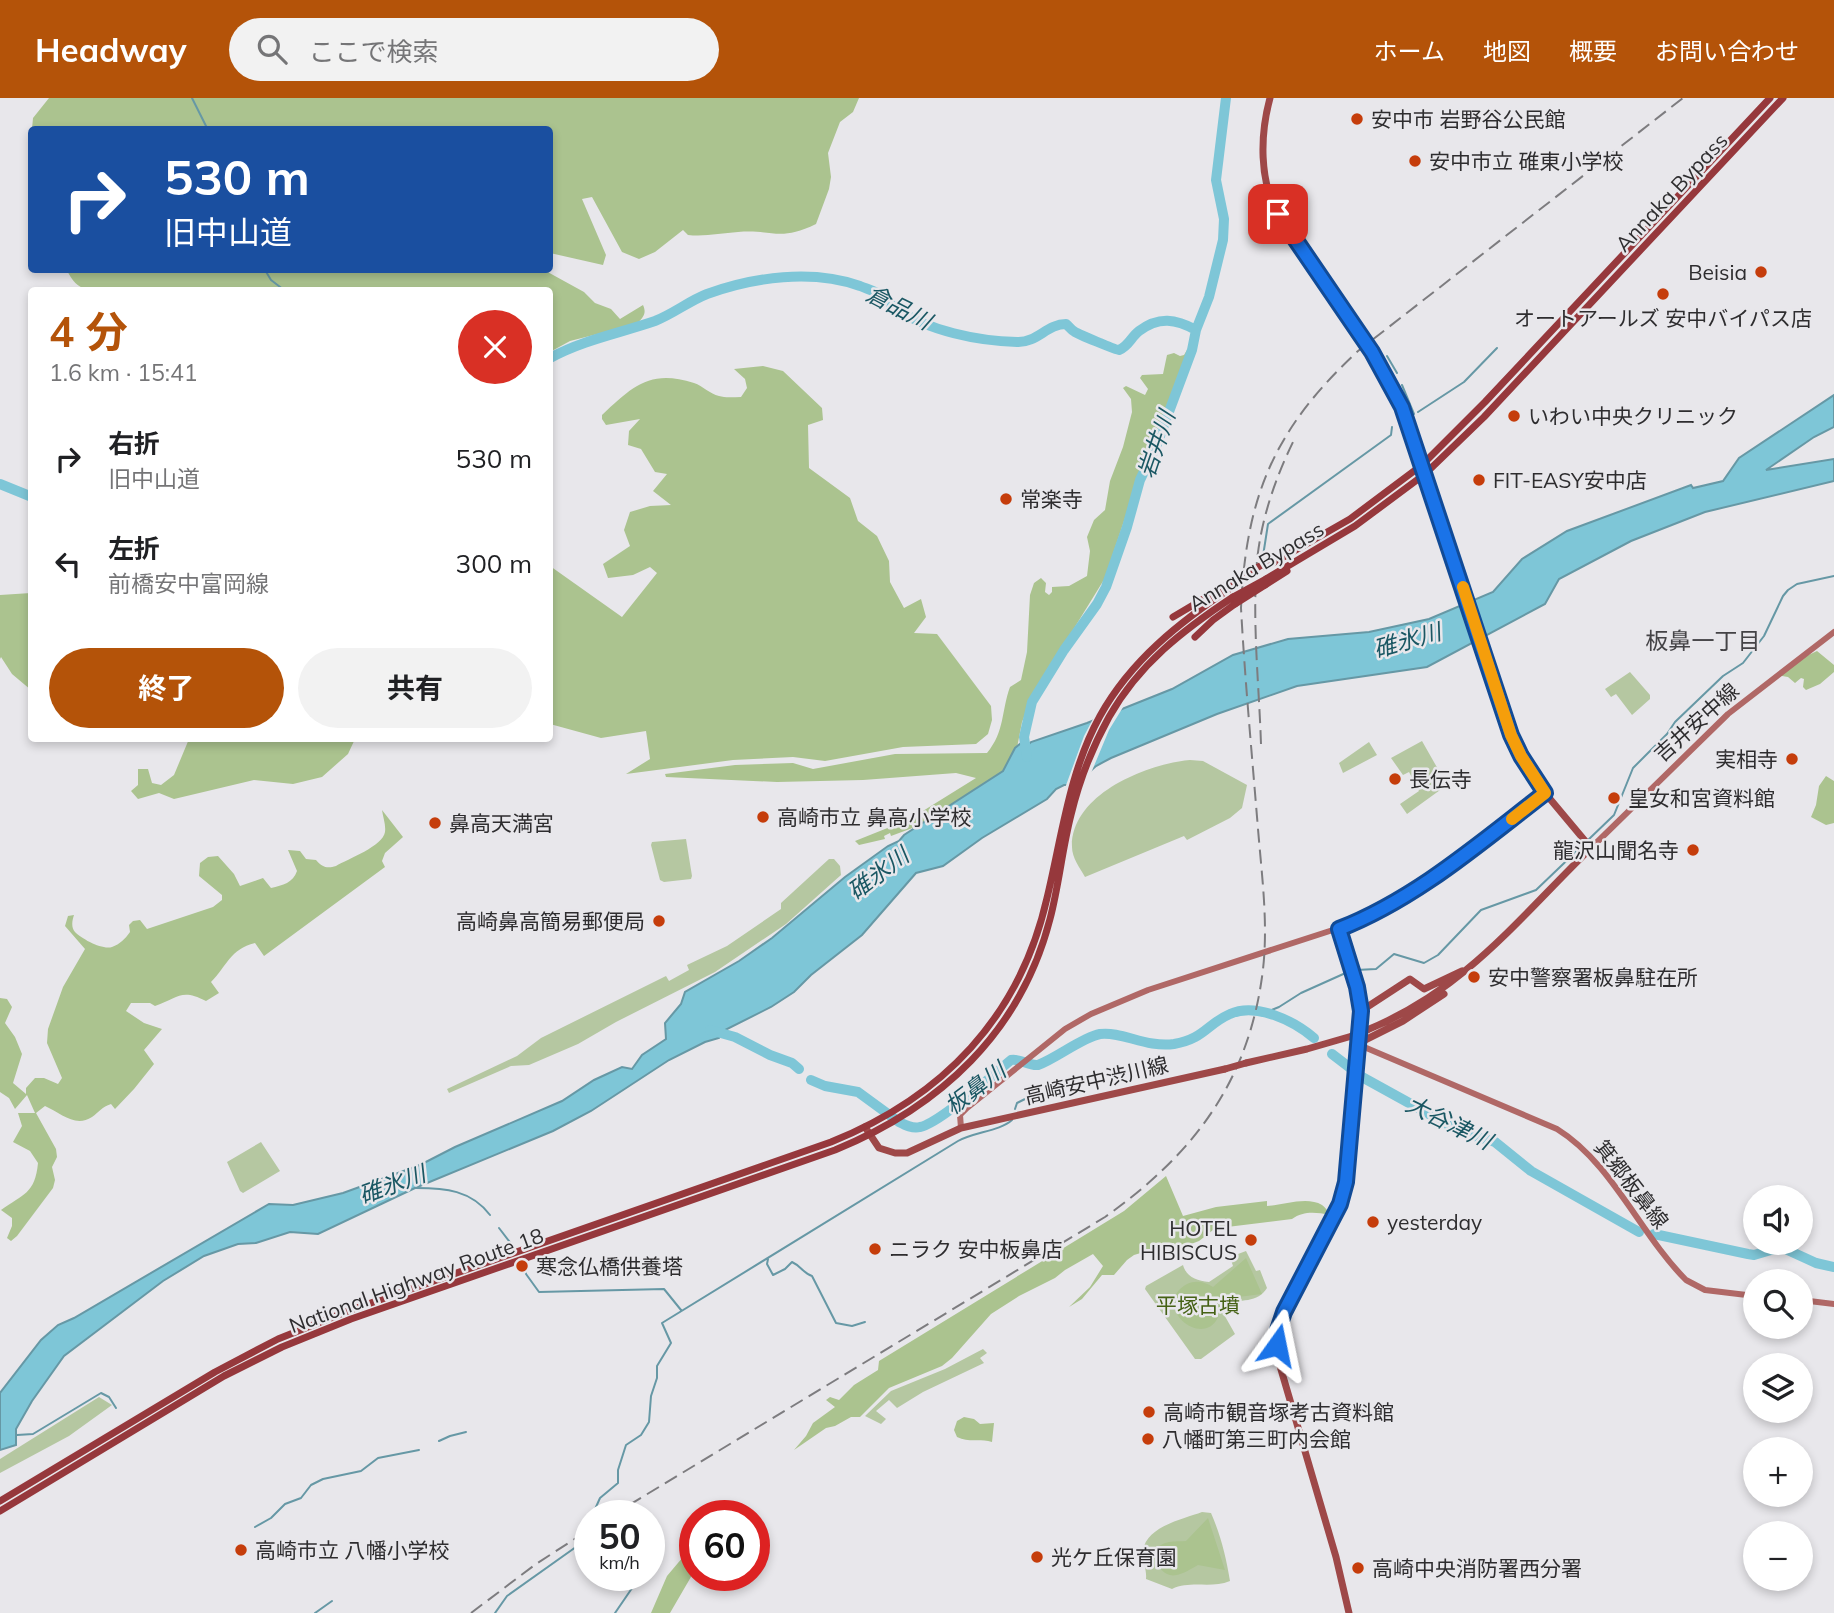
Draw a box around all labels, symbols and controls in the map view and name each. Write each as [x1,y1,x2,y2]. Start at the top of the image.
search box [229,18,719,81]
text: Headway [35,29,187,70]
icon: search [253,30,291,68]
text: ここで検索 [309,35,439,68]
text: ホーム [1374,36,1445,66]
text: 地図 [1483,36,1531,66]
text: 概要 [1569,36,1617,66]
text: お問い合わせ [1655,36,1799,66]
place label: 安中市 岩野谷公民館 [1371,106,1565,132]
marker: 安中市 岩野谷公民館 [1349,111,1365,127]
street label: Annaka Bypass [1609,127,1733,257]
text: 530 m [164,146,310,207]
place label: 安中市立 碓東小学校 [1429,148,1623,174]
marker: 安中市立 碓東小学校 [1407,153,1423,169]
icon: right [49,154,140,245]
pin [1248,184,1308,244]
icon: arrive [1259,195,1297,233]
text: 旧中山道 [164,212,292,252]
place label: Beisia [1688,259,1747,285]
marker: Beisia [1753,264,1769,280]
water label: 倉品川 [862,278,939,337]
marker: オートアールズ 安中バイパス店 [1655,286,1671,302]
text: 4 分 [49,305,128,358]
place label: オートアールズ 安中バイパス店 [1514,305,1812,331]
button: close [458,310,532,384]
text: 1.6 km · 15:41 [49,358,198,387]
place label: いわい中央クリニック [1528,403,1738,429]
water label: 岩井川 [1131,404,1182,481]
marker: いわい中央クリニック [1506,408,1522,424]
text: 右折 [108,427,160,460]
icon: right [49,440,87,478]
text: 530 m [456,442,532,475]
text: 旧中山道 [108,464,200,493]
place label: FIT-EASY安中店 [1493,467,1647,493]
marker: FIT-EASY安中店 [1471,472,1487,488]
place label: 常楽寺 [1020,486,1083,512]
marker: 常楽寺 [998,491,1014,507]
street label: Annaka Bypass [1184,515,1328,617]
text: 左折 [108,532,160,565]
icon: left [49,545,87,583]
text: 300 m [456,547,532,580]
text: 前橋安中富岡線 [108,569,269,598]
water label: 碓氷川 [1370,616,1447,663]
district label: 板鼻一丁目 [1646,626,1761,655]
button: 終了 [49,648,284,728]
button: 共有 [298,648,532,728]
street label: 吉井安中線 [1648,677,1744,767]
place label: 実相寺 [1715,746,1778,772]
marker: 実相寺 [1784,751,1800,767]
place label: 長伝寺 [1409,766,1472,792]
marker: 長伝寺 [1387,771,1403,787]
place label: 皇女和宮資料館 [1628,785,1775,811]
marker: 皇女和宮資料館 [1606,790,1622,806]
place label: 高崎市立 鼻高小学校 [777,804,971,830]
marker: 高崎市立 鼻高小学校 [755,809,771,825]
place label: 鼻高天満宮 [449,810,554,836]
marker: 鼻高天満宮 [427,815,443,831]
place label: 龍沢山聞名寺 [1553,837,1679,863]
water label: 碓氷川 [842,839,917,905]
marker: 龍沢山聞名寺 [1685,842,1701,858]
place label: 高崎鼻高簡易郵便局 [456,908,645,934]
marker: 高崎鼻高簡易郵便局 [651,913,667,929]
place label: 安中警察署板鼻駐在所 [1488,964,1698,990]
marker: 安中警察署板鼻駐在所 [1466,969,1482,985]
street label: 高崎安中渋川線 [1021,1051,1171,1109]
water label: 板鼻川 [939,1054,1014,1120]
water label: 大谷津川 [1401,1089,1499,1157]
street label: 箕郷板鼻線 [1589,1135,1675,1233]
water label: 碓氷川 [355,1158,432,1209]
map controls [1743,1185,1813,1591]
button: sound [1743,1185,1813,1255]
place label: yesterday [1387,1209,1482,1235]
marker: yesterday [1365,1214,1381,1230]
place label: HOTEL HIBISCUS [1140,1215,1238,1265]
street label: National Highway Route 18 [285,1222,547,1338]
marker: HOTEL HIBISCUS [1243,1232,1259,1248]
place label: ニラク 安中板鼻店 [889,1236,1062,1262]
marker: ニラク 安中板鼻店 [867,1241,883,1257]
place label: 寒念仏橋供養塔 [536,1253,683,1279]
marker: 寒念仏橋供養塔 [514,1258,530,1274]
button: search [1743,1269,1813,1339]
park label: 平塚古墳 [1156,1292,1240,1318]
position arrow [1240,1308,1314,1382]
button: layers [1743,1353,1813,1423]
place label: 高崎市観音塚考古資料館 [1163,1399,1394,1425]
marker: 高崎市観音塚考古資料館 [1141,1404,1157,1420]
place label: 八幡町第三町内会館 [1162,1426,1351,1452]
marker: 八幡町第三町内会館 [1140,1431,1156,1447]
button: + [1743,1437,1813,1507]
speed limit sign: 60 [679,1500,770,1591]
text: 50 [598,1514,641,1558]
button: − [1743,1521,1813,1591]
place label: 高崎市立 八幡小学校 [255,1537,449,1563]
marker: 高崎市立 八幡小学校 [233,1542,249,1558]
place label: 光ケ丘保育園 [1051,1544,1177,1570]
marker: 光ケ丘保育園 [1029,1549,1045,1565]
text: km/h [599,1551,640,1574]
place label: 高崎中央消防署西分署 [1372,1555,1582,1581]
marker: 高崎中央消防署西分署 [1350,1560,1366,1576]

